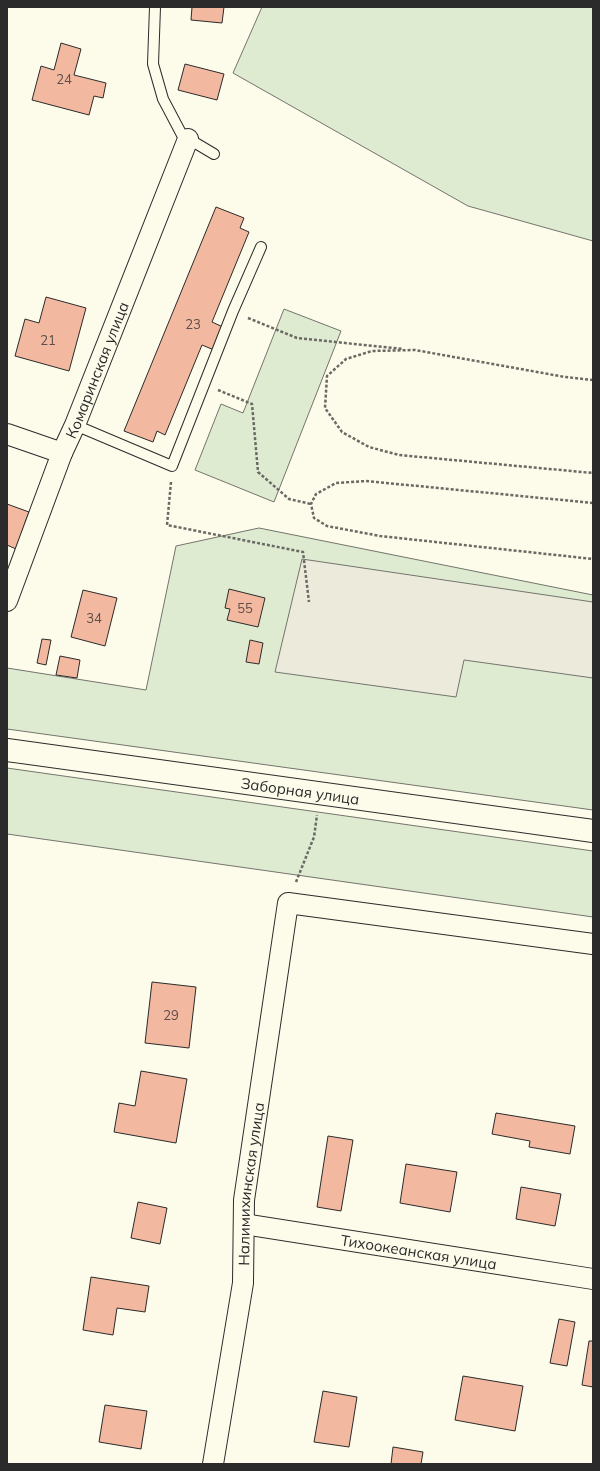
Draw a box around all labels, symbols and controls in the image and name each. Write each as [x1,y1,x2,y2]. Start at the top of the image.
house number: 24 [56,71,72,87]
street label: Комаринская улица [61,299,132,441]
house number: 23 [185,316,201,332]
house number: 21 [40,332,56,348]
house number: 55 [237,600,253,616]
house number: 34 [86,610,102,626]
street label: Заборная улица [240,773,361,808]
house number: 29 [163,1007,179,1023]
street label: Налимихинская улица [234,1101,268,1266]
street label: Тихоокеанская улица [340,1230,498,1273]

